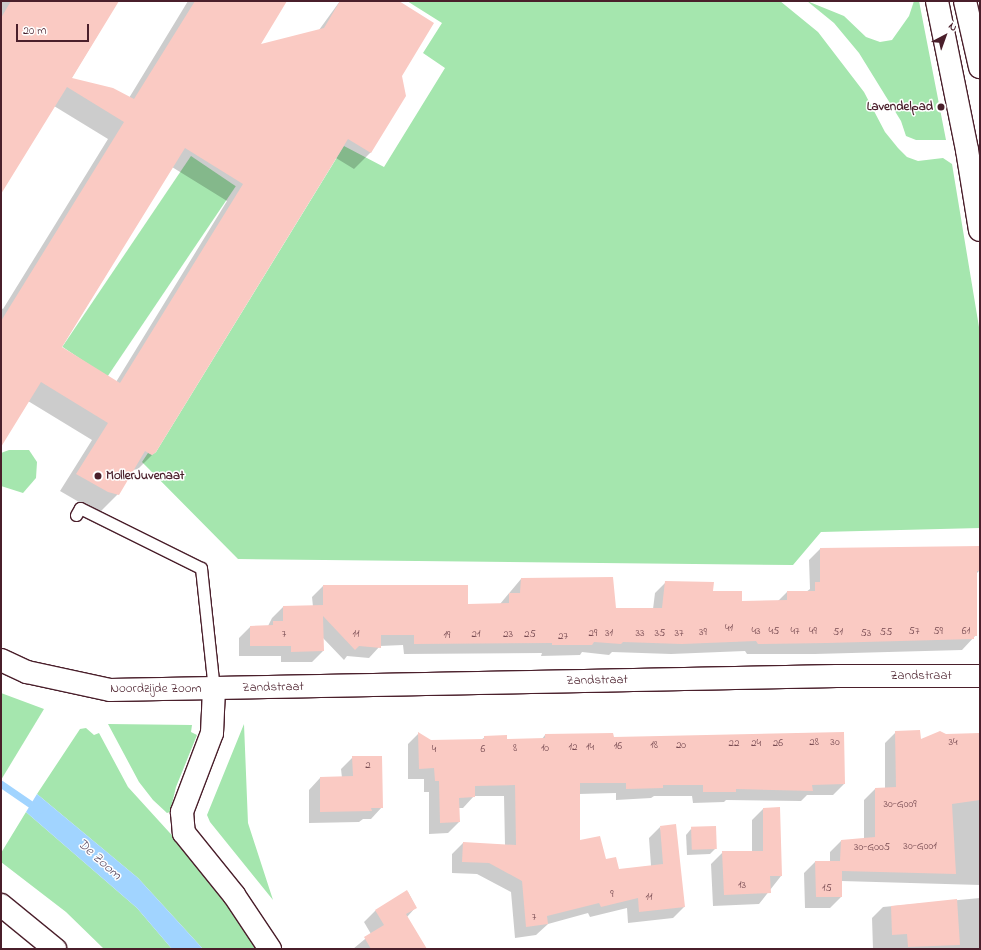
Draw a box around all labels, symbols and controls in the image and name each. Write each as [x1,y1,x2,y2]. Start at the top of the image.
scale bar [18,16,91,42]
north arrow [925,16,965,56]
text: N [945,18,961,35]
text: 20 m [23,22,46,40]
place label: Lavendelpad [867,99,933,115]
marker: Lavendelpad [936,102,946,112]
place label: MollerJuvenaat [106,468,184,484]
marker: MollerJuvenaat [93,471,103,481]
house number: 41 [725,621,733,635]
house number: 43 [751,624,761,638]
house number: 45 [769,624,779,638]
house number: 47 [790,624,800,638]
house number: 49 [809,624,817,638]
house number: 57 [909,624,919,638]
house number: 59 [933,624,943,638]
house number: 61 [962,624,970,638]
house number: 39 [699,625,707,639]
house number: 51 [833,625,843,639]
house number: 55 [880,625,892,639]
house number: 29 [589,626,597,640]
house number: 31 [605,626,613,640]
house number: 33 [635,626,645,640]
house number: 35 [655,626,665,640]
house number: 37 [674,626,684,640]
house number: 53 [861,626,871,640]
house number: 7 [282,627,286,641]
house number: 11 [353,627,359,641]
house number: 21 [472,627,480,641]
house number: 23 [503,627,513,641]
house number: 25 [524,627,536,641]
house number: 19 [444,628,450,642]
house number: 27 [558,629,568,643]
street label: Zandstraat [890,668,952,684]
street label: Zandstraat [566,673,628,689]
street label: Zandstraat [242,680,304,696]
street label: Noordzijde Zoom [110,681,202,697]
house number: 28 [809,735,819,749]
house number: 30 [830,735,840,749]
house number: 34 [948,735,958,749]
house number: 22 [729,736,739,750]
house number: 24 [751,736,761,750]
house number: 26 [773,736,783,750]
house number: 18 [650,738,658,752]
house number: 20 [676,738,686,752]
house number: 16 [614,739,622,753]
house number: 12 [569,740,577,754]
house number: 14 [586,740,594,754]
house number: 8 [513,741,517,755]
house number: 10 [541,741,549,755]
house number: 4 [432,742,436,756]
house number: 6 [481,742,485,756]
house number: 2 [365,758,371,772]
house number: 30-G009 [883,797,917,811]
water label: De Zoom [74,836,124,884]
house number: 30-G001 [903,839,937,853]
house number: 30-G005 [854,840,890,854]
house number: 13 [738,878,746,892]
house number: 15 [822,881,832,895]
house number: 9 [610,887,614,901]
house number: 11 [646,890,652,904]
house number: 7 [532,910,536,924]

